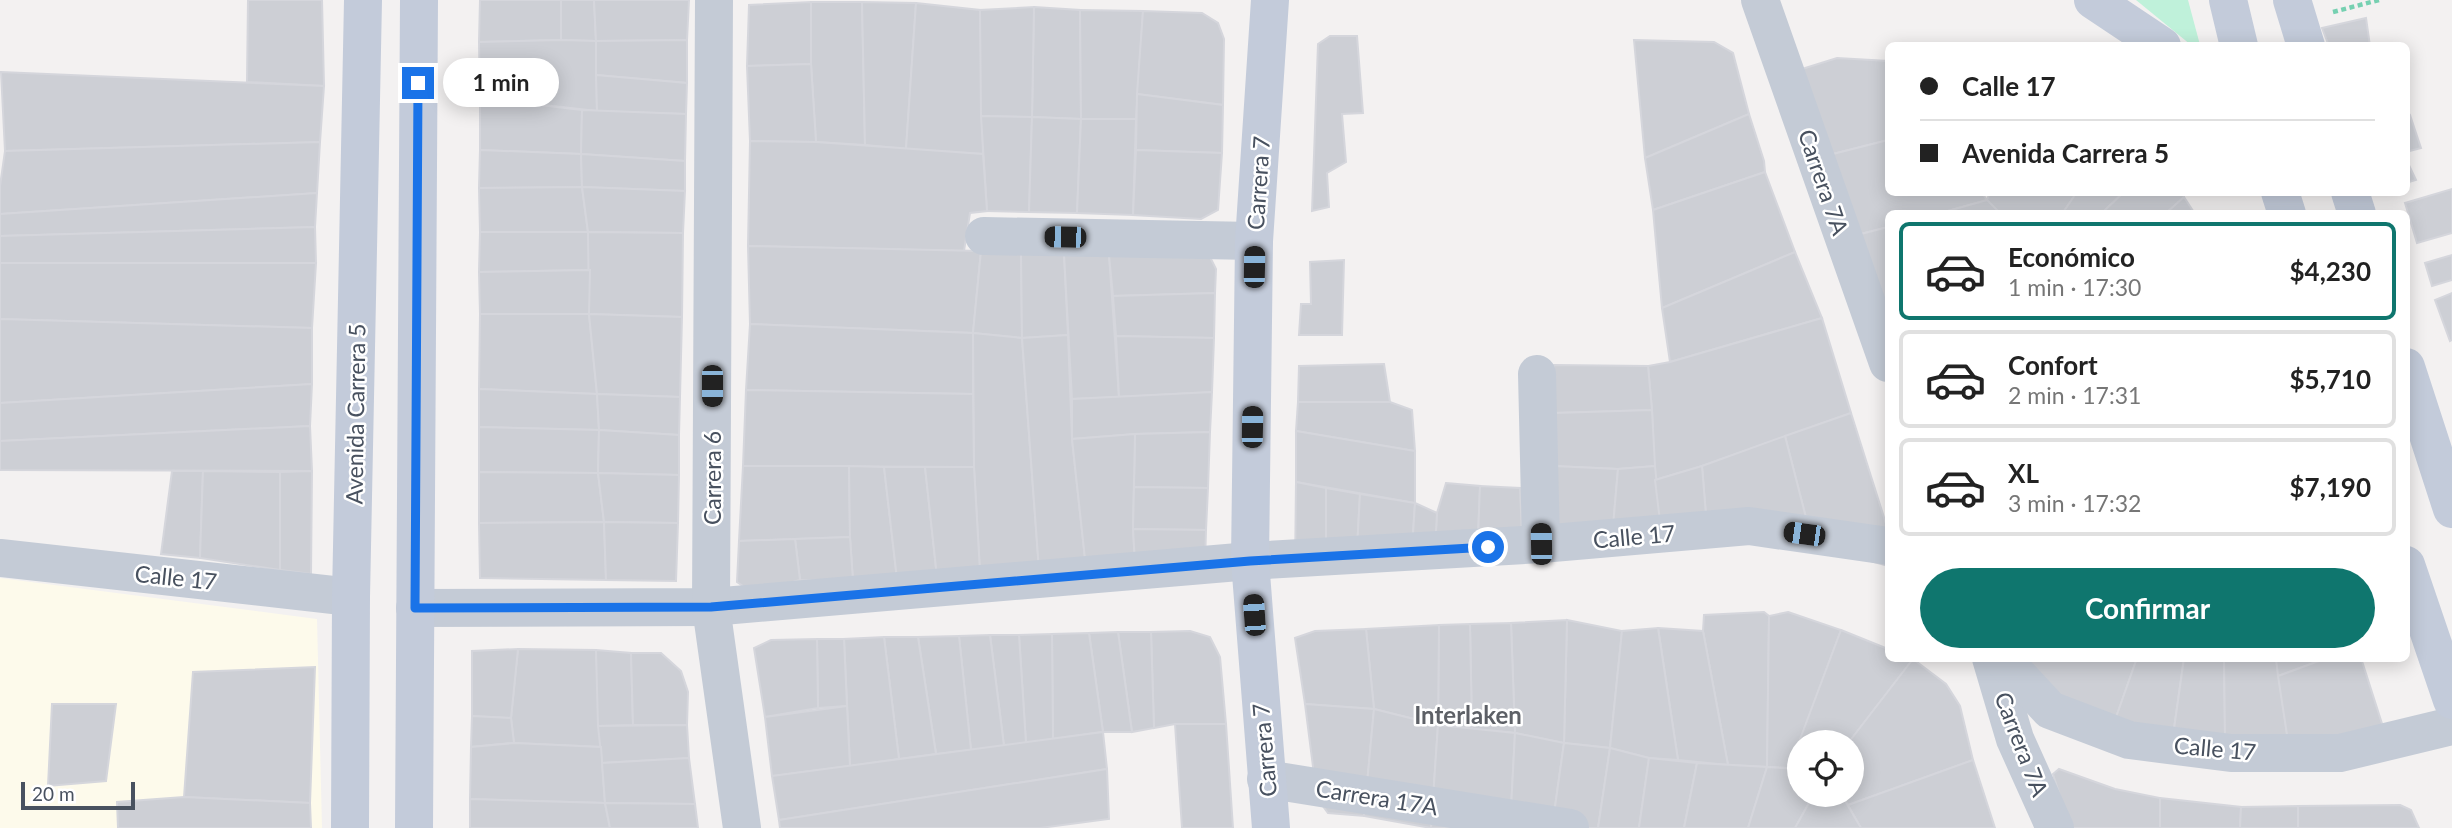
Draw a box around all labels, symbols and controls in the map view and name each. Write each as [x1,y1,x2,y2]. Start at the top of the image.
callout: 1 min [442,58,558,108]
route end [402,67,434,99]
text: 1 min [472,68,530,96]
text: Calle 17 [1962,70,2056,102]
street label: Carrera 7A [1793,126,1855,239]
street label: Carrera 7 [1241,135,1275,231]
text: Avenida Carrera 5 [1962,137,2169,169]
car [1044,226,1087,248]
icon: car [1924,240,1987,303]
text: Económico [2008,241,2135,273]
car [1244,246,1265,288]
text: $4,230 [2290,255,2371,287]
text: 1 min · 17:30 [2008,273,2141,301]
street label: Avenida Carrera 5 [339,323,371,505]
icon: car [1924,348,1987,411]
text: Confort [2008,349,2098,381]
text: $5,710 [2290,363,2371,395]
car [702,365,723,407]
text: 2 min · 17:31 [2008,381,2141,409]
car [1242,406,1263,448]
street label: Carrera 6 [698,431,726,525]
icon: car [1924,456,1987,519]
text: XL [2008,457,2039,489]
text: $7,190 [2290,471,2371,503]
text: 3 min · 17:32 [2008,489,2141,517]
street label: Calle 17 [1592,518,1676,554]
car [1782,521,1827,547]
car [1531,523,1552,565]
route start [1472,531,1504,563]
street label: Calle 17 [134,559,218,595]
button: Confirmar [1920,568,2375,648]
car [1243,593,1266,637]
street label: Carrera 7A [1989,688,2055,801]
district label: Interlaken [1414,700,1522,729]
street label: Carrera 7 [1246,702,1282,798]
map controls [1787,730,1864,807]
button: locate [1787,730,1864,807]
street label: Calle 17 [2173,730,2257,766]
street label: Carrera 17A [1314,774,1440,821]
scale bar [21,779,135,811]
text: 20 m [32,782,75,805]

